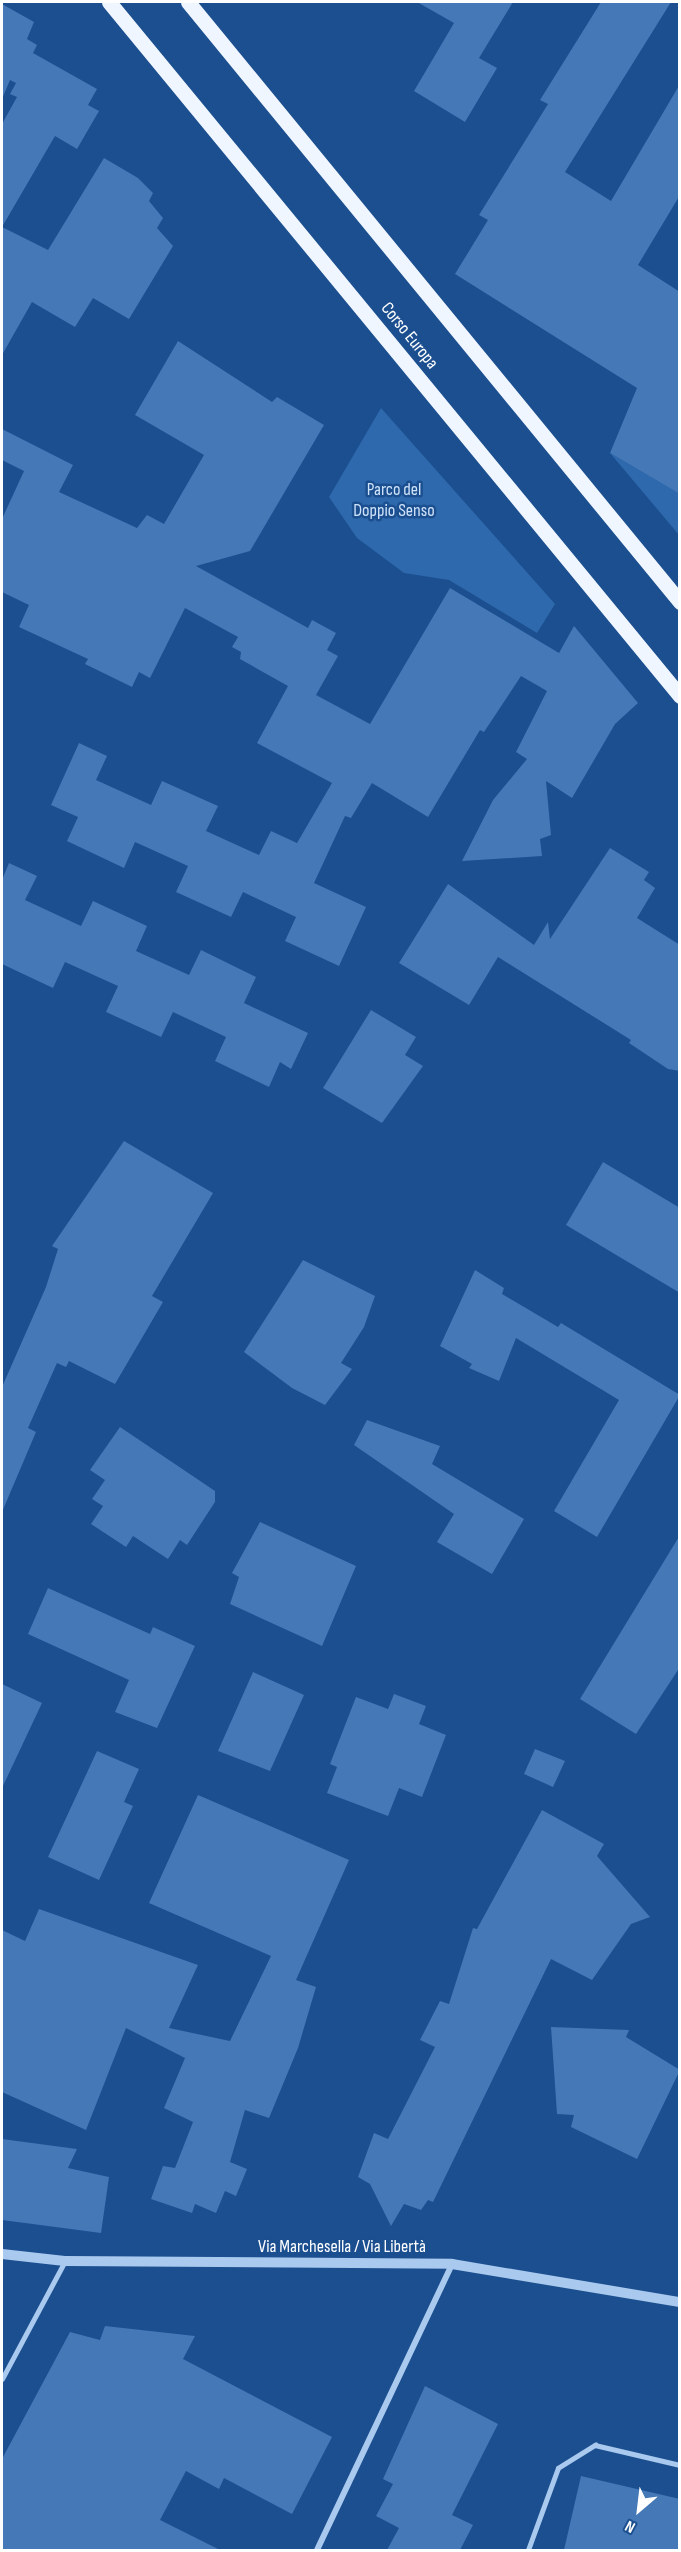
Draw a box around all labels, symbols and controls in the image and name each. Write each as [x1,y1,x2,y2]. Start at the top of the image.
street label: Corso Europa [376,298,442,374]
park label: Parco del Doppio Senso [353,480,435,522]
street label: Via Marchesella / Via Libertà [258,2236,426,2258]
north arrow [609,2480,669,2540]
text: N [622,2516,639,2537]

